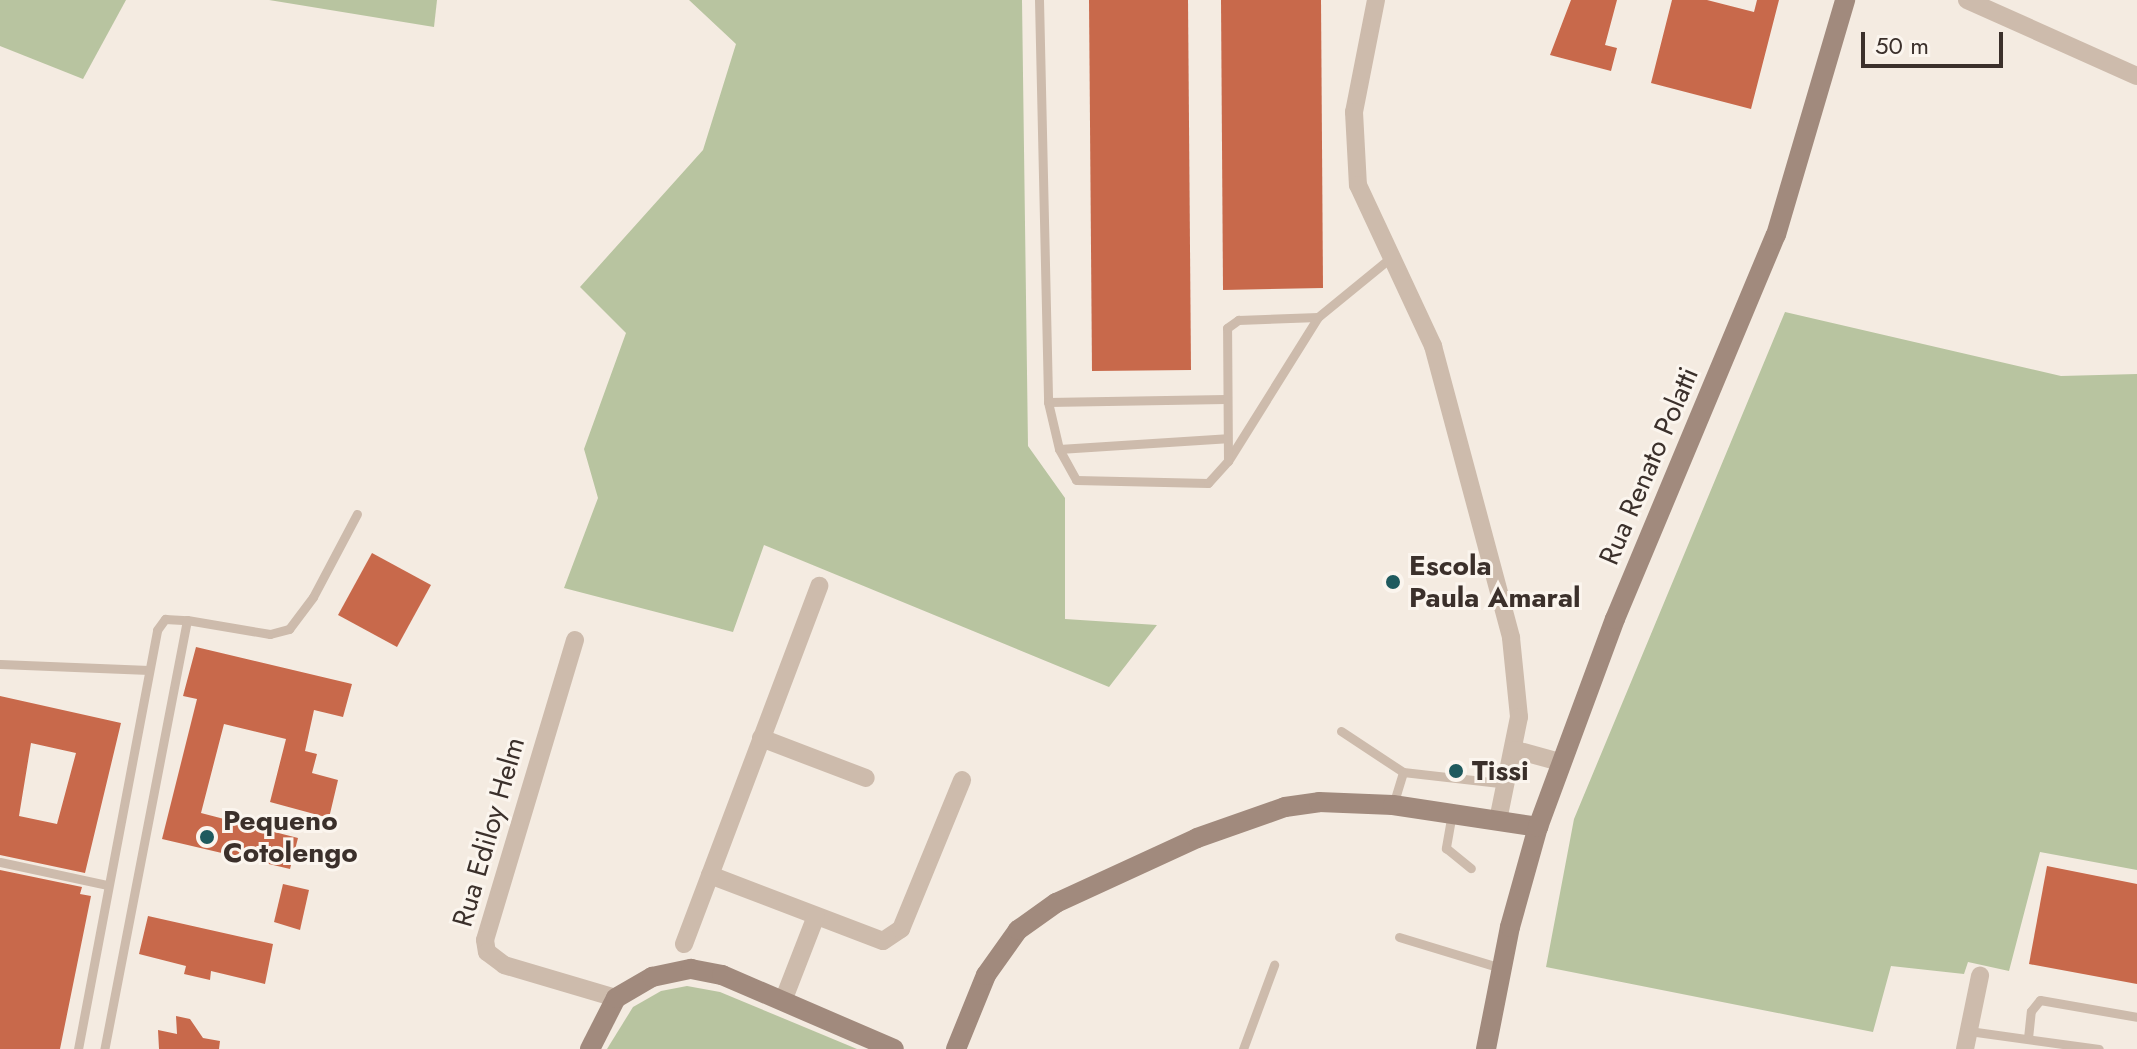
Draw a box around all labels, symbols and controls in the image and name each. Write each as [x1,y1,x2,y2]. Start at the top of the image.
scale bar [1865,16,2007,66]
text: 50 m [1875,28,1929,63]
street label: Rua Renato Polatti [1592,362,1706,570]
place label: Escola Paula Amaral [1409,549,1581,615]
marker: Escola Paula Amaral [1384,573,1402,591]
street label: Rua Ediloy Helm [446,733,532,931]
place label: Tissi [1472,754,1529,788]
marker: Tissi [1447,762,1465,780]
place label: Pequeno Cotolengo [223,804,358,870]
marker: Pequeno Cotolengo [198,828,216,846]

